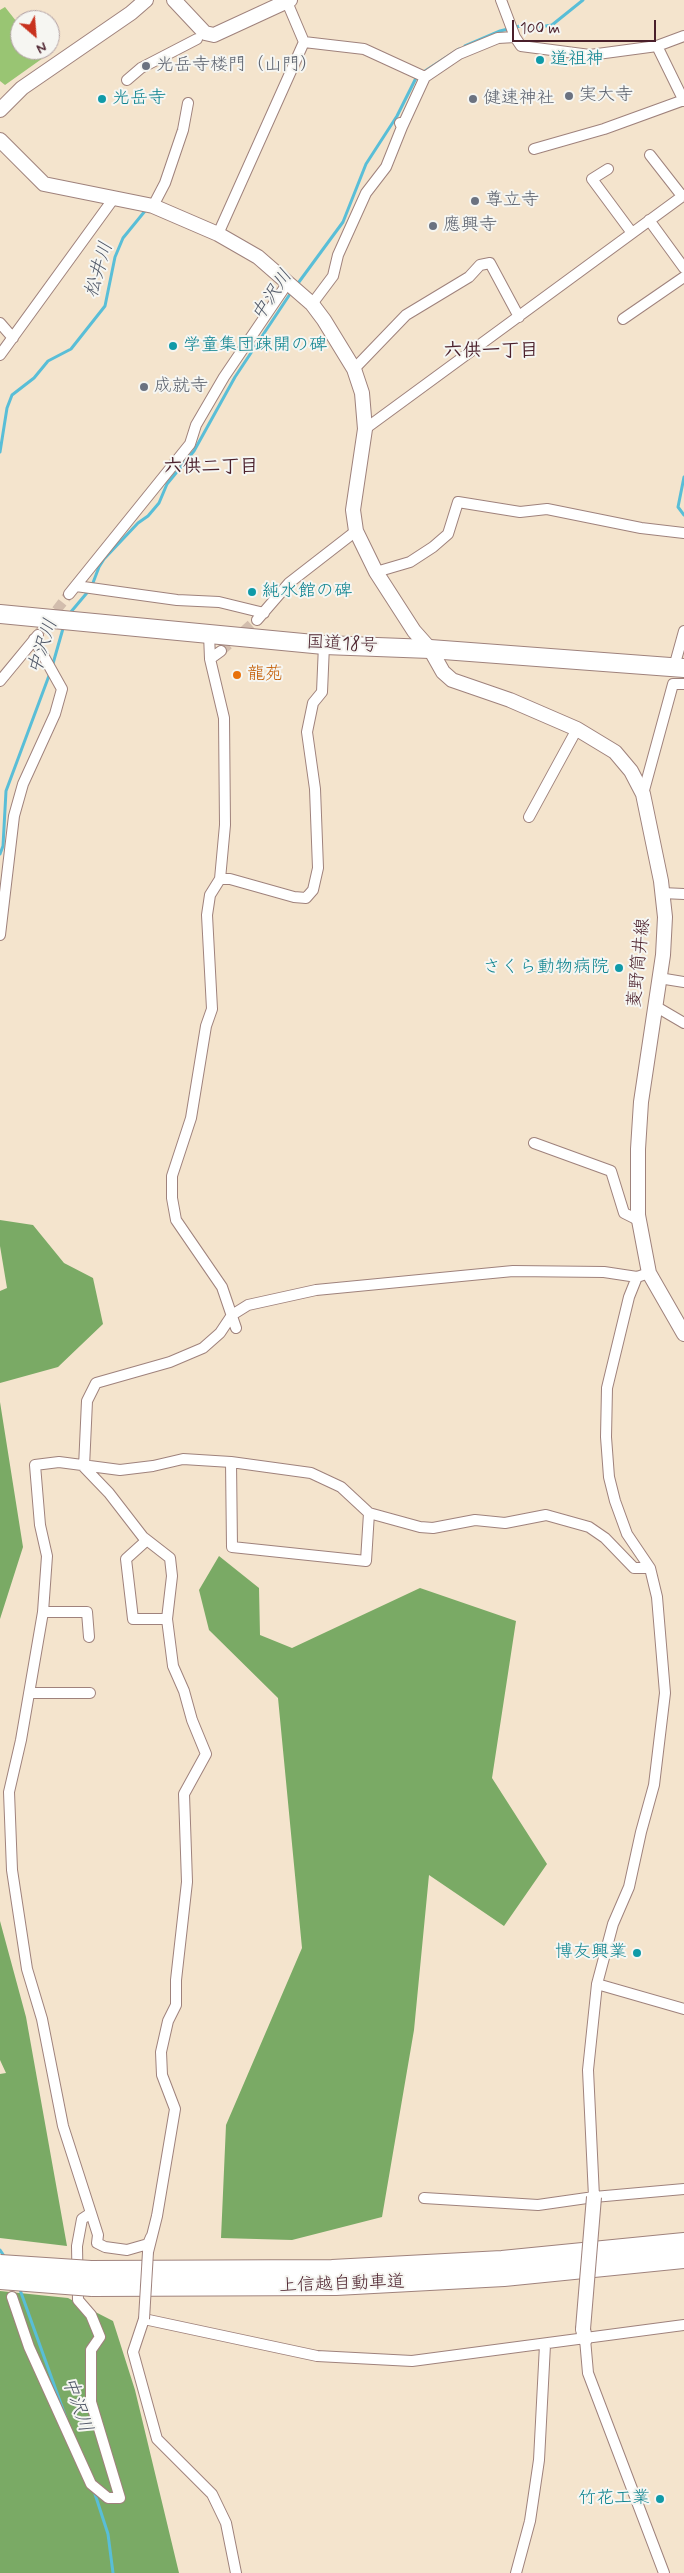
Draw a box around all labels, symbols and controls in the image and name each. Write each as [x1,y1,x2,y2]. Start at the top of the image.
north arrow [10,10,60,60]
scale bar [514,10,658,42]
text: 100 m [520,19,560,39]
text: N [33,37,50,58]
place label: 道祖神 [550,49,604,71]
marker: 道祖神 [534,54,546,66]
place label: 光岳寺楼門（山門） [156,55,318,77]
marker: 光岳寺楼門（山門） [140,60,152,72]
place label: 実大寺 [579,85,633,107]
place label: 光岳寺 [112,88,166,110]
place label: 健速神社 [483,88,555,110]
marker: 実大寺 [563,90,575,102]
marker: 光岳寺 [96,93,108,105]
marker: 健速神社 [467,93,479,105]
place label: 尊立寺 [485,190,539,212]
marker: 尊立寺 [469,195,481,207]
place label: 應興寺 [443,215,497,237]
marker: 應興寺 [427,220,439,232]
water label: 松井川 [81,239,119,301]
water label: 中沢川 [248,266,298,326]
place label: 学童集団疎開の碑 [183,335,327,357]
marker: 学童集団疎開の碑 [167,340,179,352]
district label: 六供一丁目 [444,341,538,363]
place label: 成就寺 [154,376,208,398]
marker: 成就寺 [138,381,150,393]
district label: 六供二丁目 [164,457,258,479]
place label: 純水館の碑 [262,581,352,603]
marker: 純水館の碑 [246,586,258,598]
water label: 中沢川 [24,616,64,678]
street label: 国道18号 [306,632,378,658]
place label: 龍苑 [247,664,283,686]
marker: 龍苑 [231,669,243,681]
street label: 菱野筒井線 [625,917,655,1009]
place label: さくら動物病院 [483,957,609,979]
marker: さくら動物病院 [613,962,625,974]
place label: 博友興業 [555,1942,627,1964]
marker: 博友興業 [631,1947,643,1959]
street label: 上信越自動車道 [279,2272,405,2298]
water label: 中沢川 [56,2374,96,2436]
place label: 竹花工業 [578,2488,650,2510]
marker: 竹花工業 [654,2493,666,2505]

